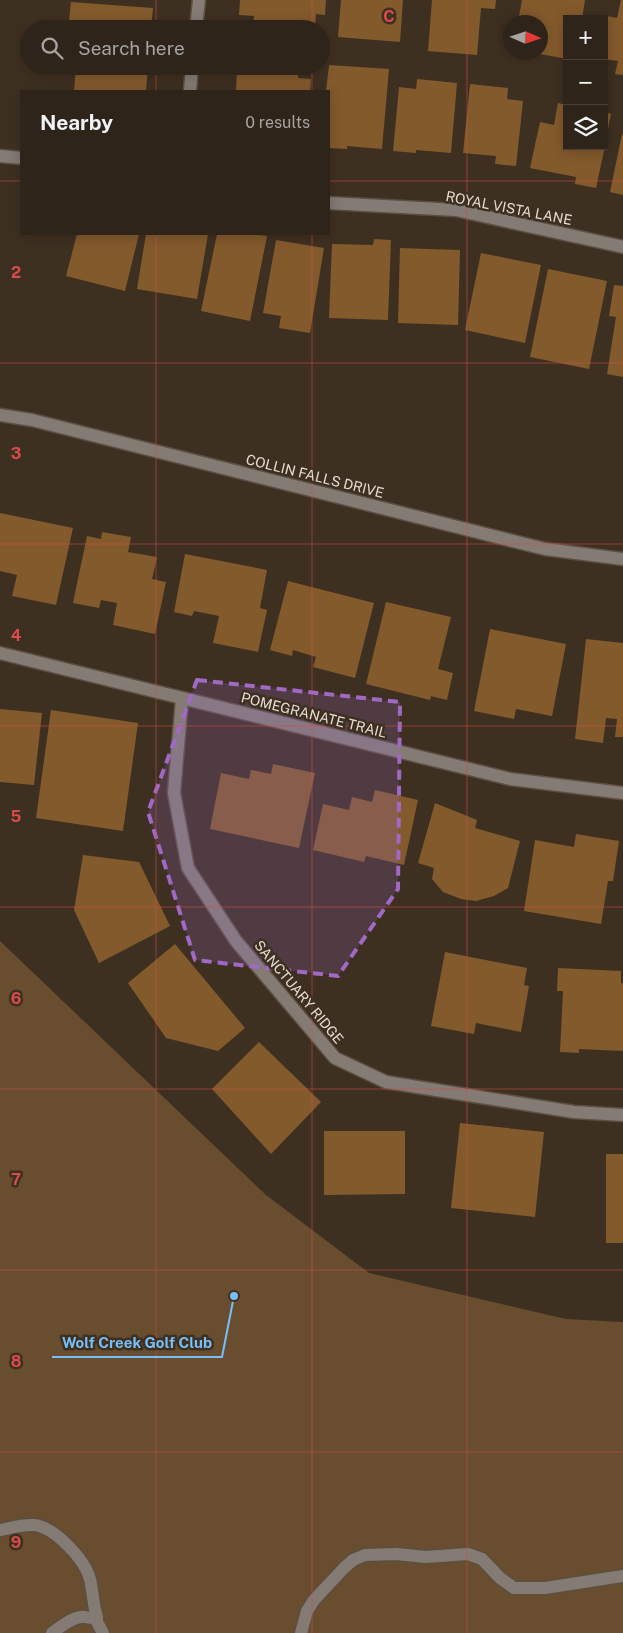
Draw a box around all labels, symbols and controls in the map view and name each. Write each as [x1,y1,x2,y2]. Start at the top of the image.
text: C [383,7,395,26]
north arrow [503,15,548,60]
map controls [563,15,608,150]
button: + [563,15,608,60]
search box [20,20,330,75]
icon: search [38,34,66,62]
text: Search here [78,37,185,59]
button: − [563,60,608,105]
button: layers [563,105,608,150]
text: Nearby [40,110,113,135]
text: 0 results [245,113,310,132]
street label: ROYAL VISTA LANE [445,188,573,228]
text: 2 [11,263,21,282]
text: 3 [11,444,21,463]
street label: COLLIN FALLS DRIVE [244,451,386,501]
text: 4 [11,626,22,645]
street label: POMEGRANATE TRAIL [240,689,388,741]
text: 5 [11,807,22,826]
street label: SANCTUARY RIDGE [251,937,347,1047]
text: 6 [11,989,21,1008]
text: 7 [11,1170,21,1189]
callout: Wolf Creek Golf Club [52,1327,222,1357]
text: Wolf Creek Golf Club [62,1334,212,1351]
text: 8 [11,1352,22,1371]
text: 9 [11,1533,21,1552]

